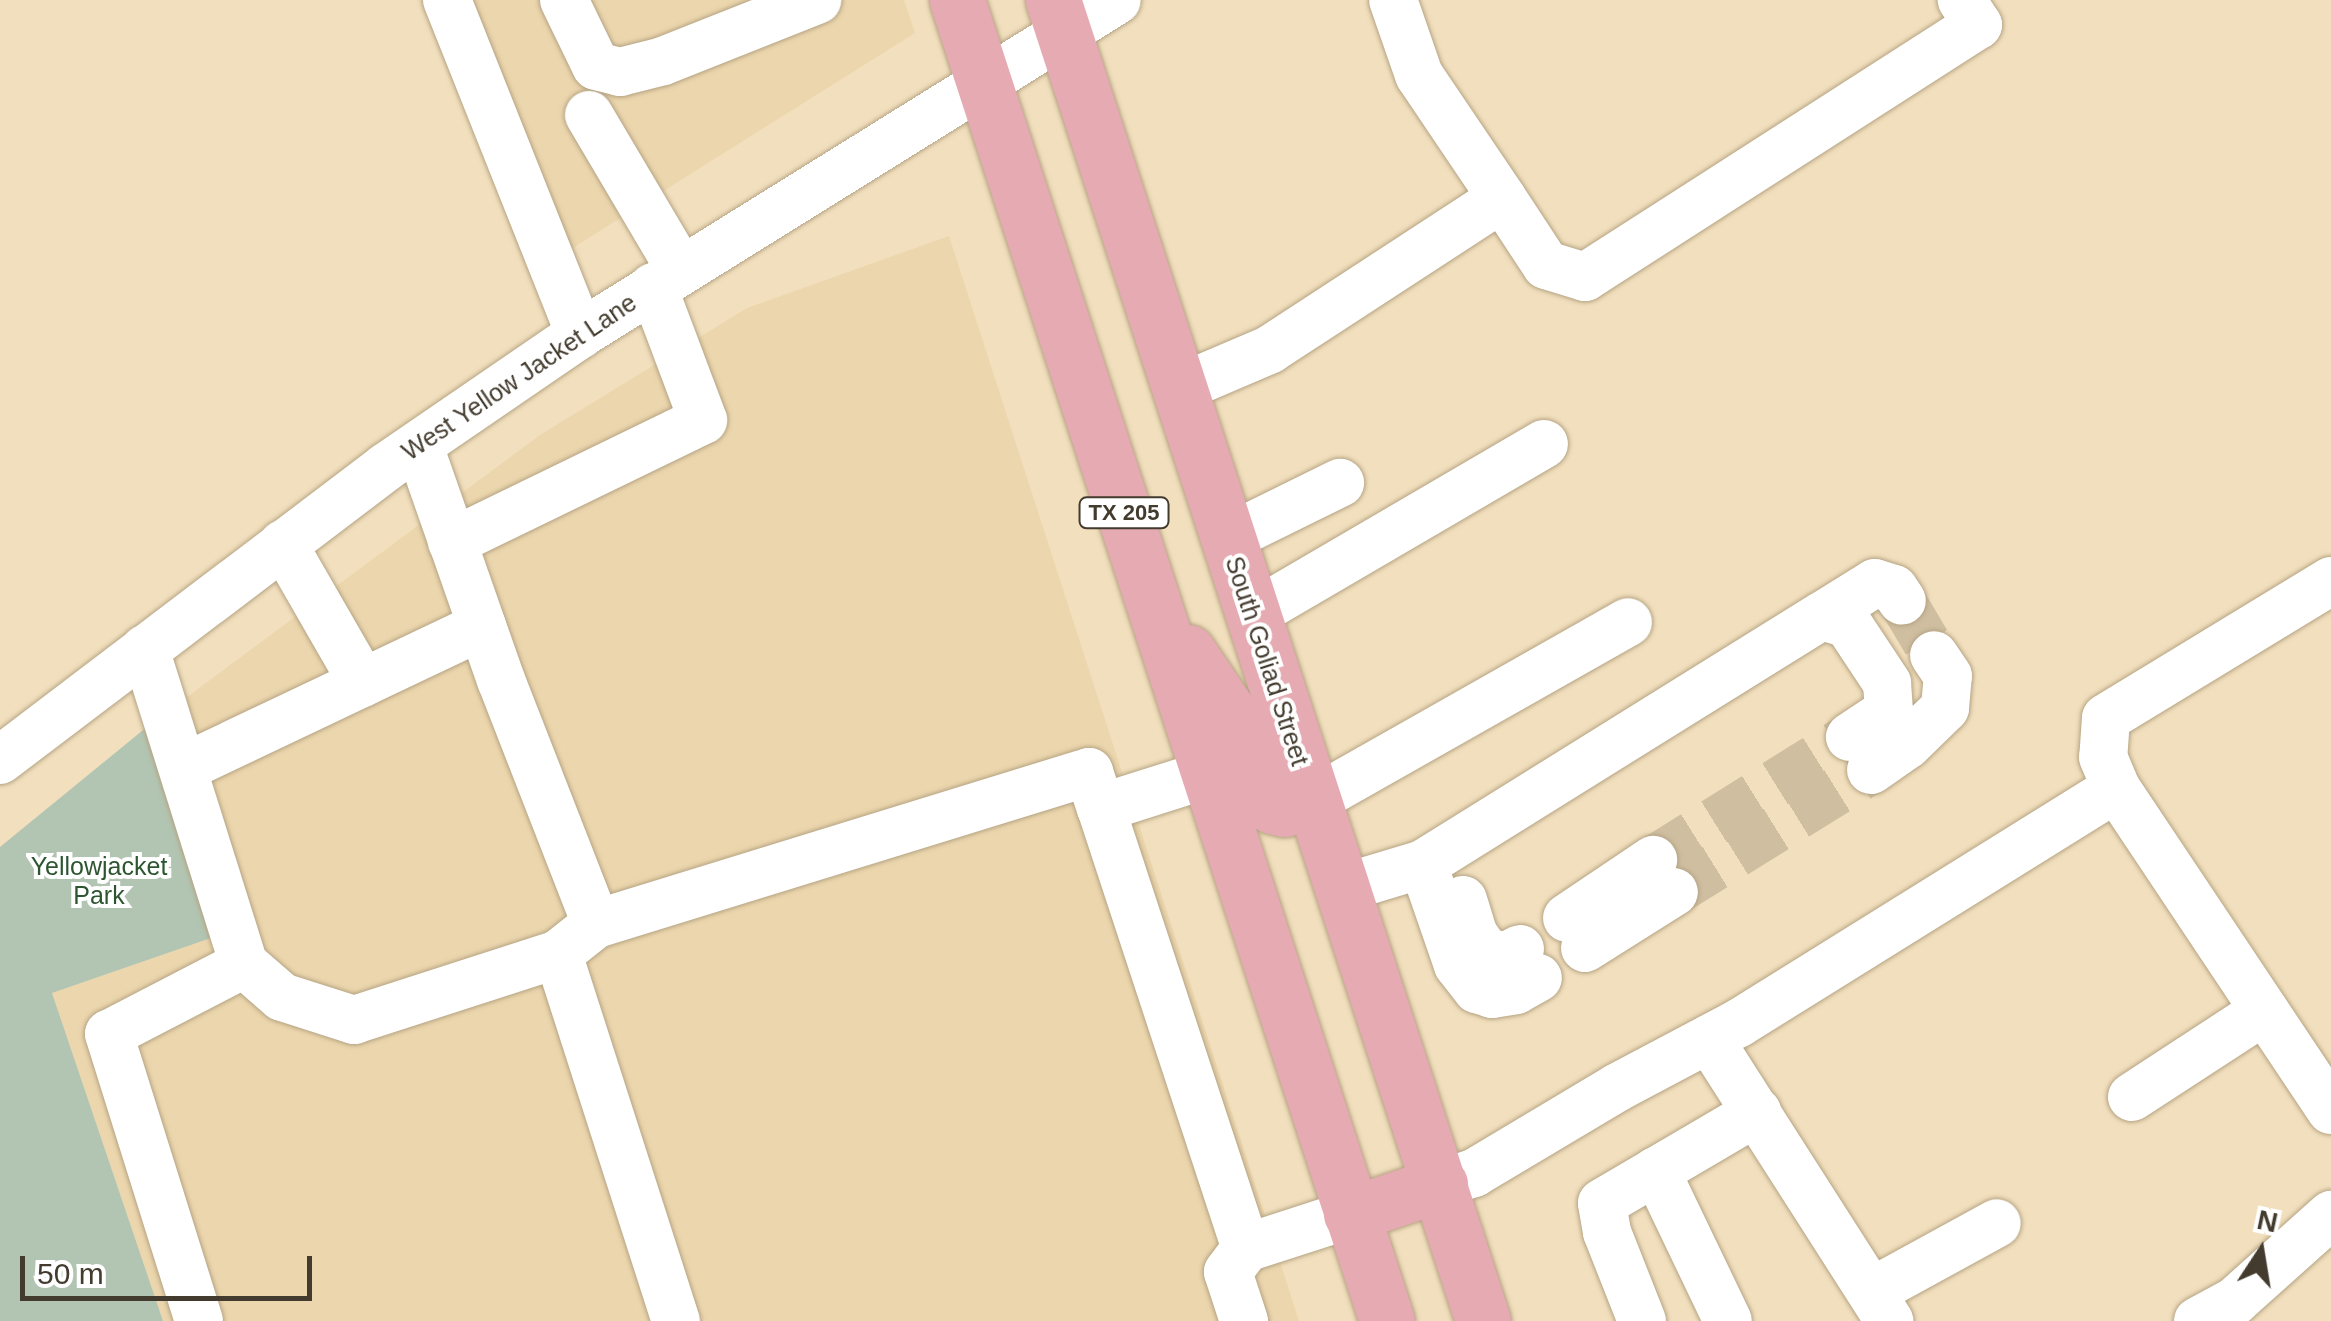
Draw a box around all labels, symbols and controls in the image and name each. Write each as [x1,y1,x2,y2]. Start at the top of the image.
street label: West Yellow Jacket Lane [396,287,642,467]
road number: TX 205 [1076,496,1172,530]
street label: South Goliad Street [1219,553,1315,769]
park label: Yellowjacket Park [31,852,167,911]
north arrow [2211,1201,2311,1301]
text: N [2254,1204,2280,1238]
scale bar [25,1236,318,1298]
text: 50 m [37,1257,104,1290]

